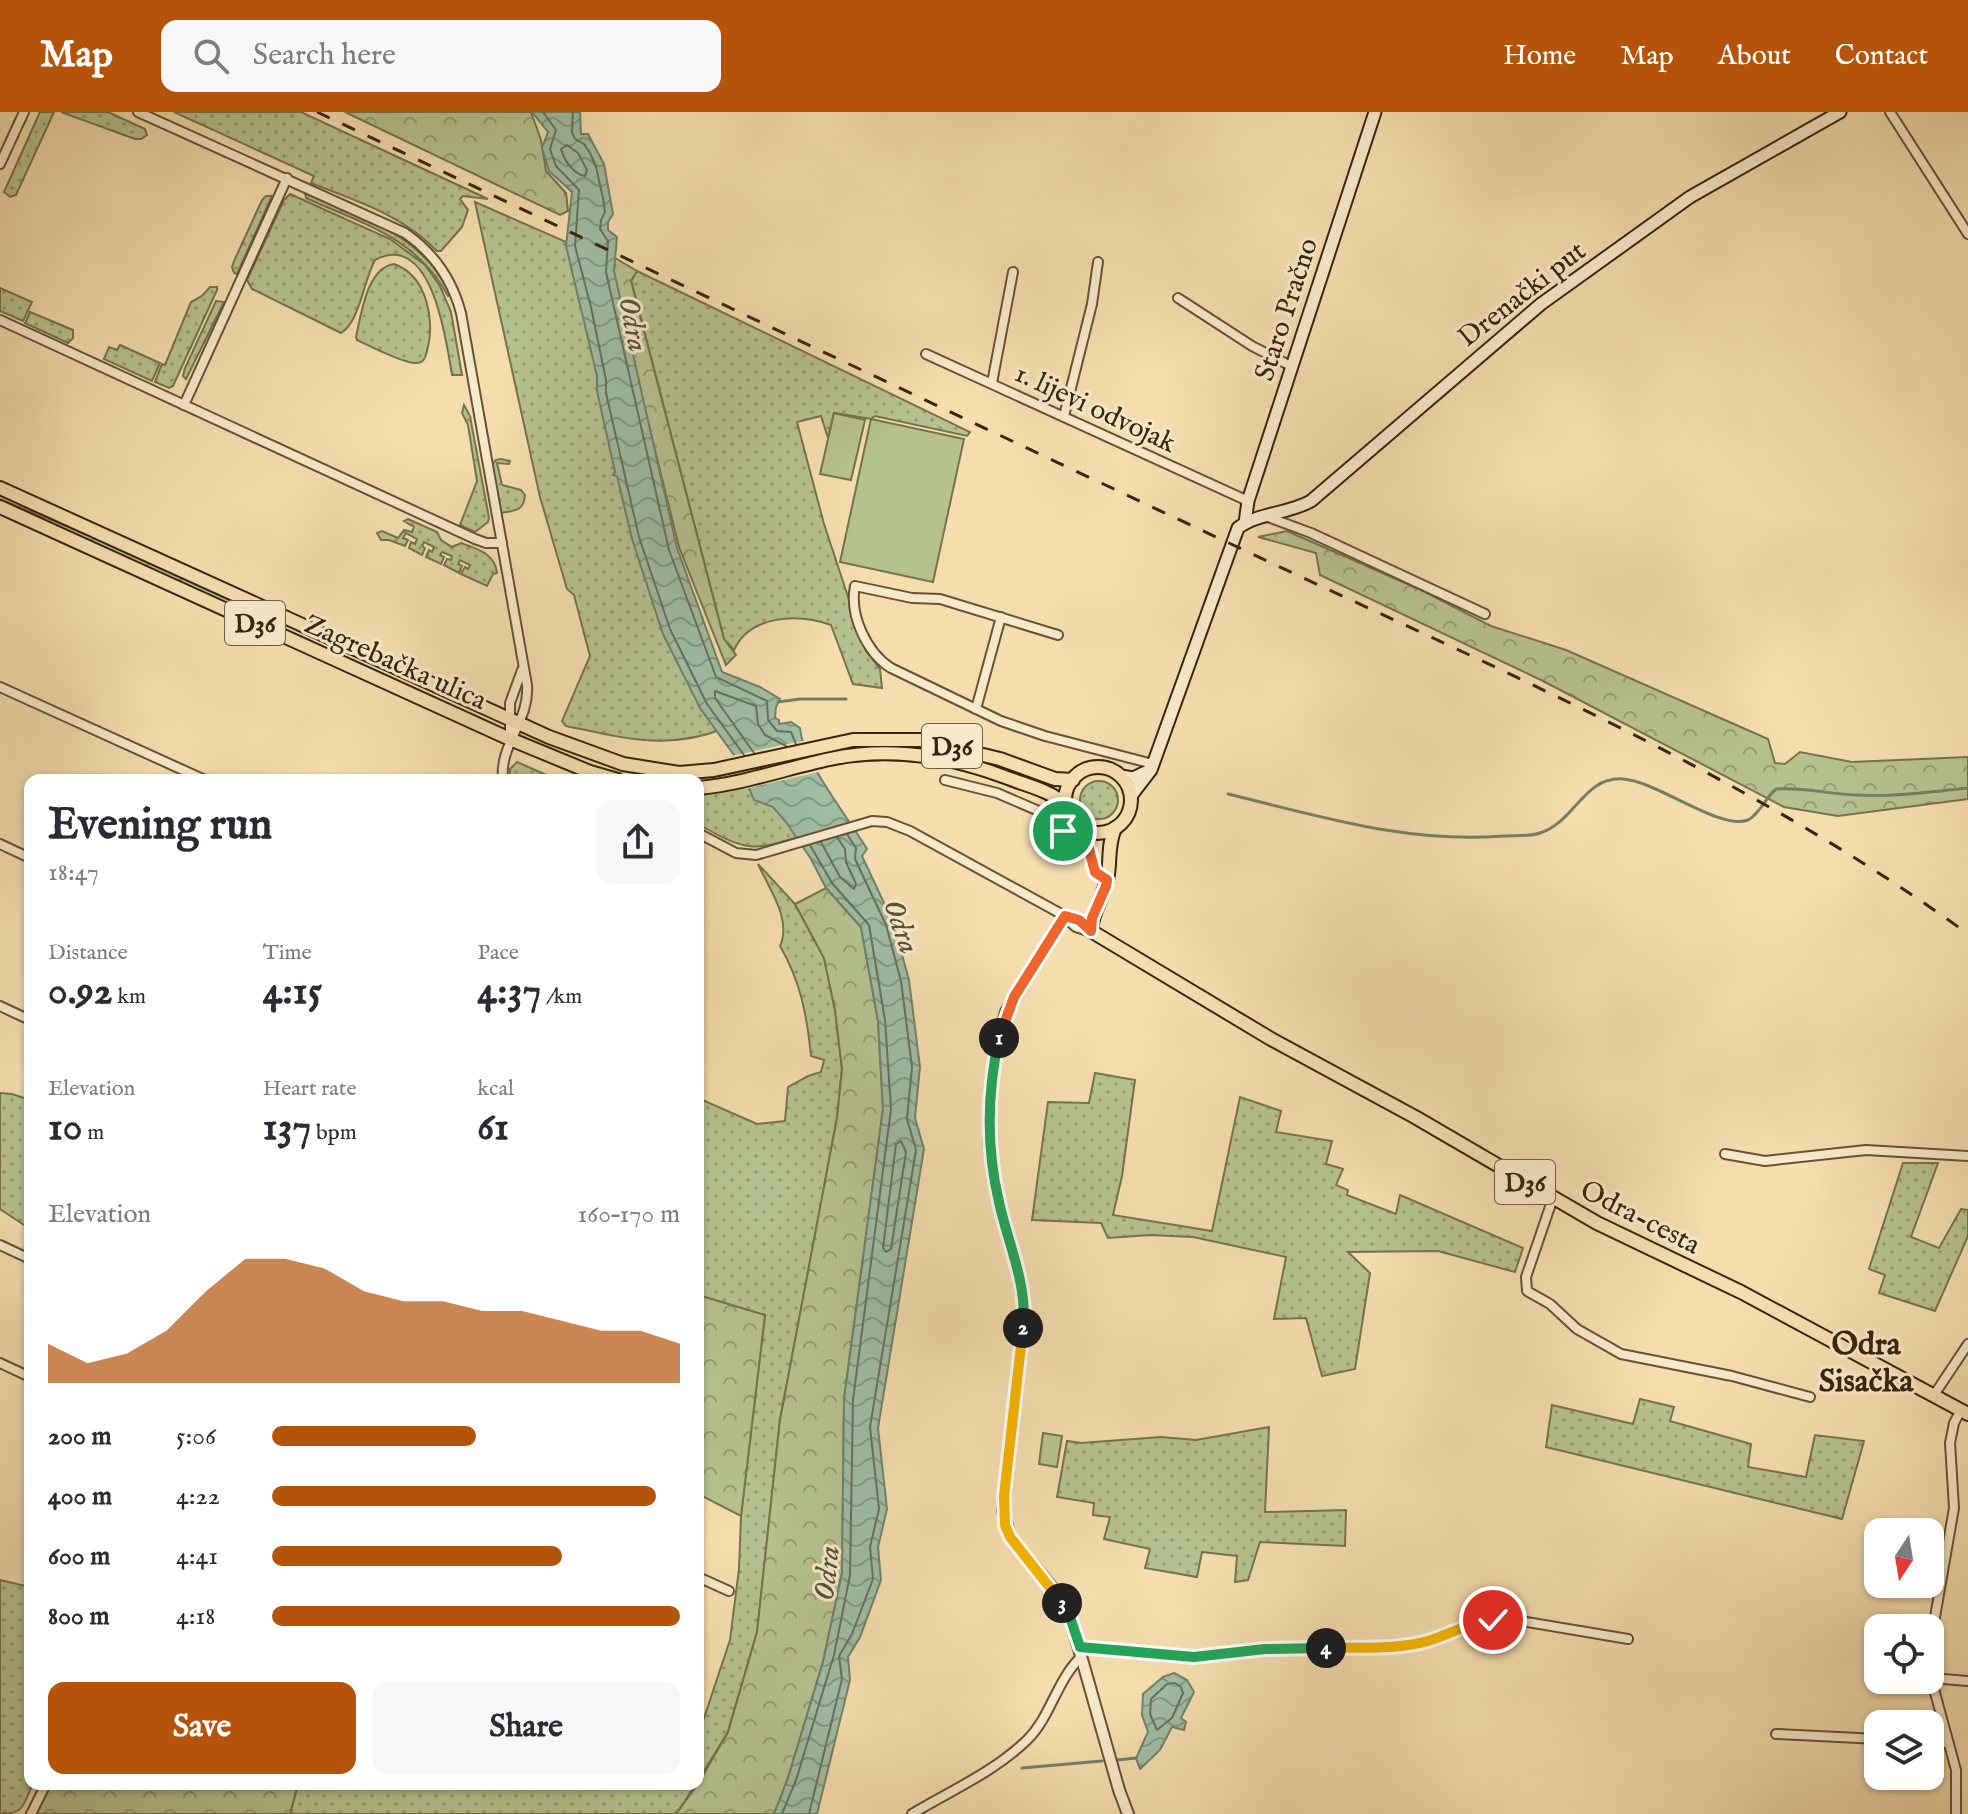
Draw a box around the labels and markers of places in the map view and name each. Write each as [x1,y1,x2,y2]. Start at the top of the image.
pin [1029,797,1097,865]
pin: 1 [979,1018,1019,1058]
pin: 2 [1003,1308,1043,1348]
pin: 3 [1042,1583,1082,1623]
pin [1459,1586,1527,1654]
pin: 4 [1306,1628,1346,1668]

